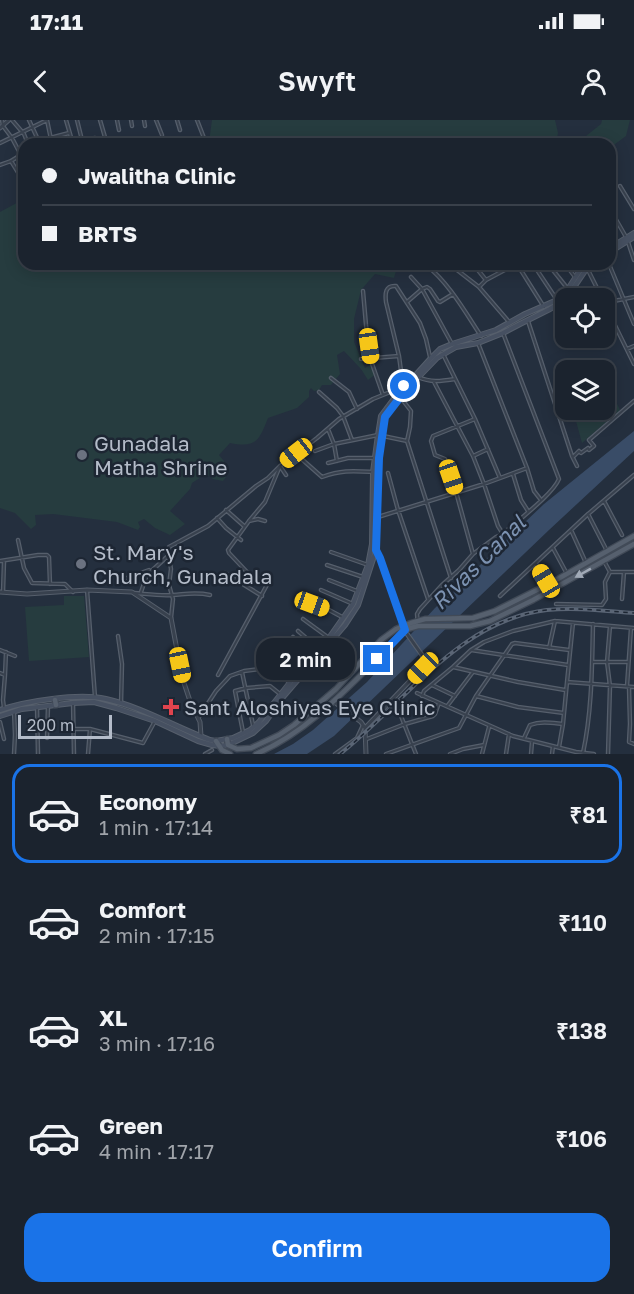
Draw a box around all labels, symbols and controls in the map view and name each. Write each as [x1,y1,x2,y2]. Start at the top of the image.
text: 17:11 [30,8,83,35]
icon: back [24,65,57,98]
text: Swyft [278,65,356,97]
icon: person [577,65,610,98]
text: Jwalitha Clinic [78,162,236,189]
text: BRTS [78,220,137,247]
map controls [555,288,615,420]
button: locate [555,288,615,348]
car [358,327,380,365]
button: layers [555,360,615,420]
route start [390,372,417,399]
place label: Gunadala Matha Shrine [94,430,227,480]
car [276,435,316,471]
marker: Gunadala Matha Shrine [75,448,89,462]
car [437,457,465,497]
water label: Rivas Canal [425,508,532,615]
place label: St. Mary's Church, Gunadala [93,539,272,589]
marker: St. Mary's Church, Gunadala [74,557,88,571]
car [529,561,563,601]
one-way arrow [575,567,591,578]
car [292,589,332,619]
callout: 2 min [257,638,356,680]
route end [363,645,390,672]
car [167,646,193,684]
text: 2 min [280,647,332,671]
car [404,649,442,687]
place label: Sant Aloshiyas Eye Clinic [184,694,435,720]
marker: Sant Aloshiyas Eye Clinic [162,698,180,716]
scale bar [18,712,112,740]
text: 200 m [27,715,74,735]
icon: car [27,787,81,841]
text: Economy [99,788,197,815]
text: ₹81 [569,801,607,828]
text: 1 min · 17:14 [99,815,213,839]
icon: car [27,895,81,949]
text: Comfort [99,896,186,923]
text: ₹110 [558,909,607,936]
text: 2 min · 17:15 [99,923,215,947]
icon: car [27,1003,81,1057]
text: XL [99,1004,127,1031]
text: ₹138 [556,1017,607,1044]
text: 3 min · 17:16 [99,1031,215,1055]
icon: car [27,1111,81,1165]
text: Green [99,1112,163,1139]
text: ₹106 [556,1125,607,1152]
text: 4 min · 17:17 [99,1139,214,1163]
button: Confirm [24,1213,610,1282]

